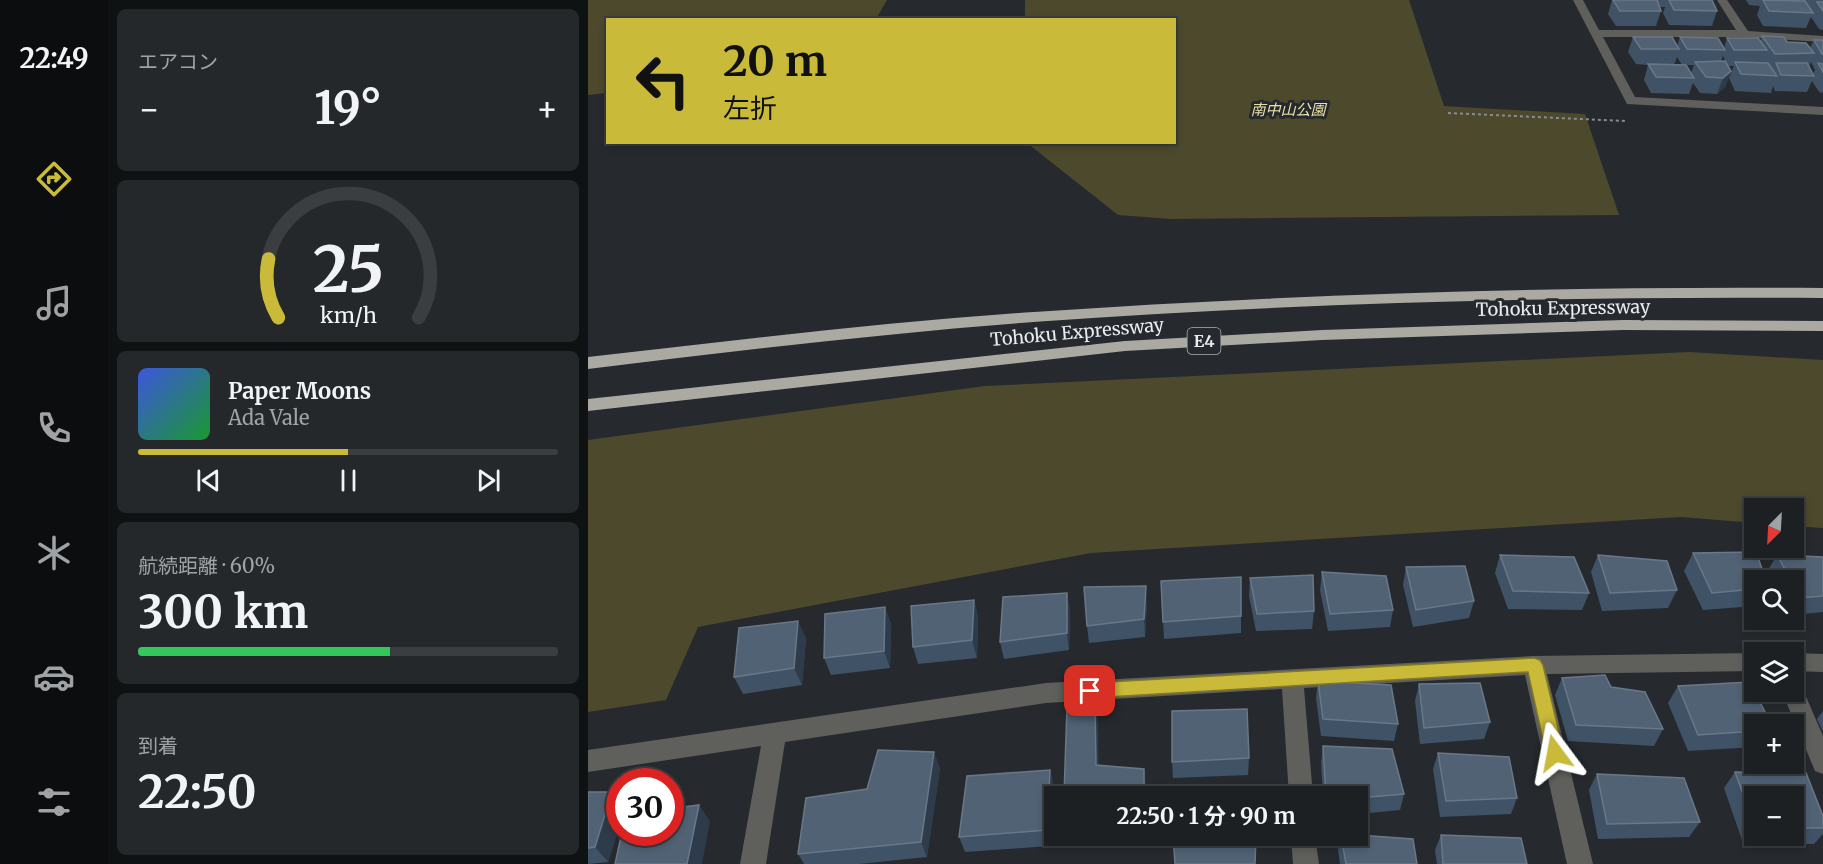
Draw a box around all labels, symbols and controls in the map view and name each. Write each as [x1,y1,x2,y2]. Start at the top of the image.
text: 20 m [723,35,827,87]
text: 22:49 [19,41,89,75]
icon: left [624,42,702,120]
text: エアコン [138,49,218,74]
text: 19° [314,80,382,136]
text: − [138,89,160,130]
text: + [536,89,558,130]
text: 左折 [723,91,777,125]
park label: 南中山公園 [1250,100,1327,119]
icon: directions [33,158,75,200]
text: 25 [312,231,384,309]
icon: music [33,282,75,324]
street label: Tohoku Expressway [1476,295,1651,321]
text: km/h [320,302,376,329]
street label: Tohoku Expressway [989,313,1165,351]
road number: E4 [1188,328,1220,354]
text: Paper Moons [228,377,371,405]
text: Ada Vale [228,405,309,430]
icon: phone [33,407,75,449]
icon: previous [192,464,225,497]
icon: pause [332,464,365,497]
icon: next [472,464,505,497]
north arrow [1744,498,1804,558]
map controls [1744,498,1804,846]
icon: climate [33,532,75,574]
text: 航続距離 · 60% [138,553,275,578]
button: search [1744,570,1804,630]
text: 300 km [138,584,308,640]
button: layers [1744,642,1804,702]
icon: car [33,656,75,698]
pin [1064,665,1115,716]
icon: arrive [1073,674,1106,707]
button: + [1744,714,1804,774]
position arrow [1523,721,1587,785]
text: 到着 [138,733,178,758]
text: 22:50 [138,764,257,820]
speed limit sign: 30 [606,768,684,846]
icon: filters [33,781,75,823]
button: − [1744,786,1804,846]
text: 22:50 · 1 分 · 90 m [1116,802,1296,830]

